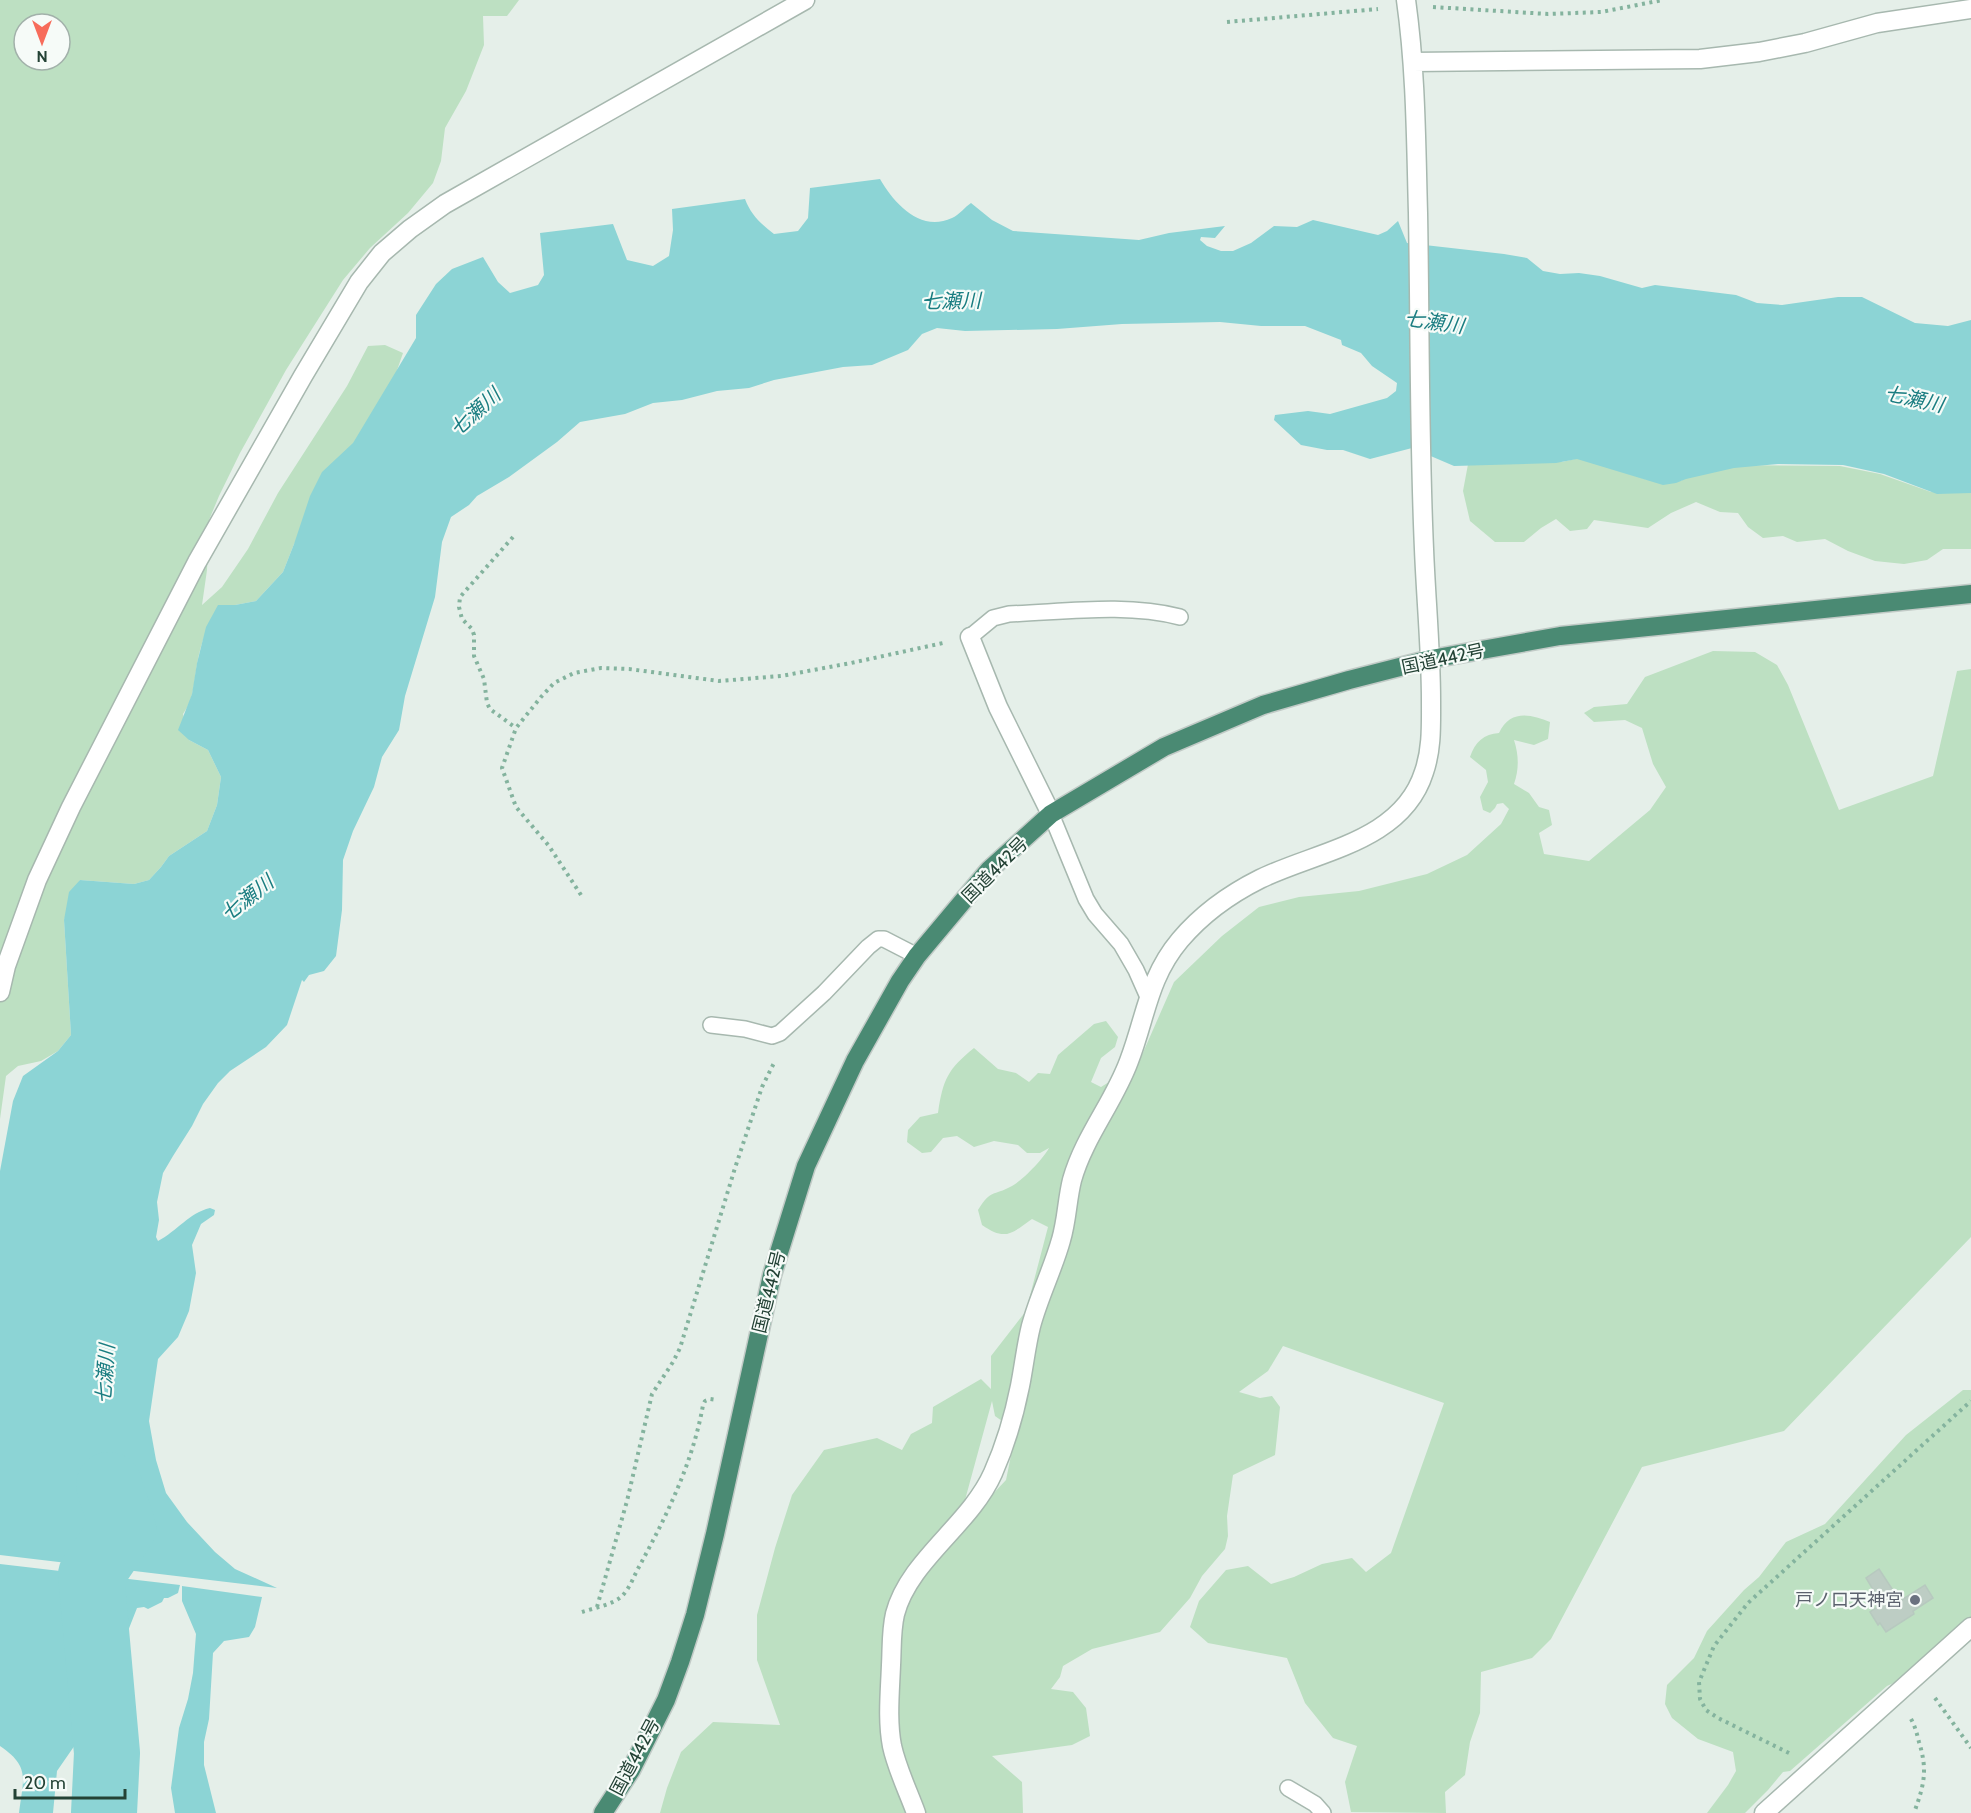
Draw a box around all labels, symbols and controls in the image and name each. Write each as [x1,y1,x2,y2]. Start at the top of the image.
north arrow [12,12,72,72]
text: N [36,47,48,66]
water label: 七瀬川 [921,288,983,314]
water label: 七瀬川 [1403,306,1467,338]
water label: 七瀬川 [1882,381,1948,417]
water label: 七瀬川 [445,382,507,441]
street label: 国道442号 [1400,639,1486,679]
street label: 国道442号 [957,832,1033,908]
water label: 七瀬川 [216,869,280,926]
street label: 国道442号 [748,1248,790,1336]
water label: 七瀬川 [91,1341,119,1405]
place label: 戸ノ口天神宮 [1795,1589,1903,1611]
marker: 戸ノ口天神宮 [1908,1593,1922,1607]
street label: 国道442号 [606,1715,664,1799]
scale bar [15,1762,124,1800]
text: 20 m [24,1772,66,1794]

